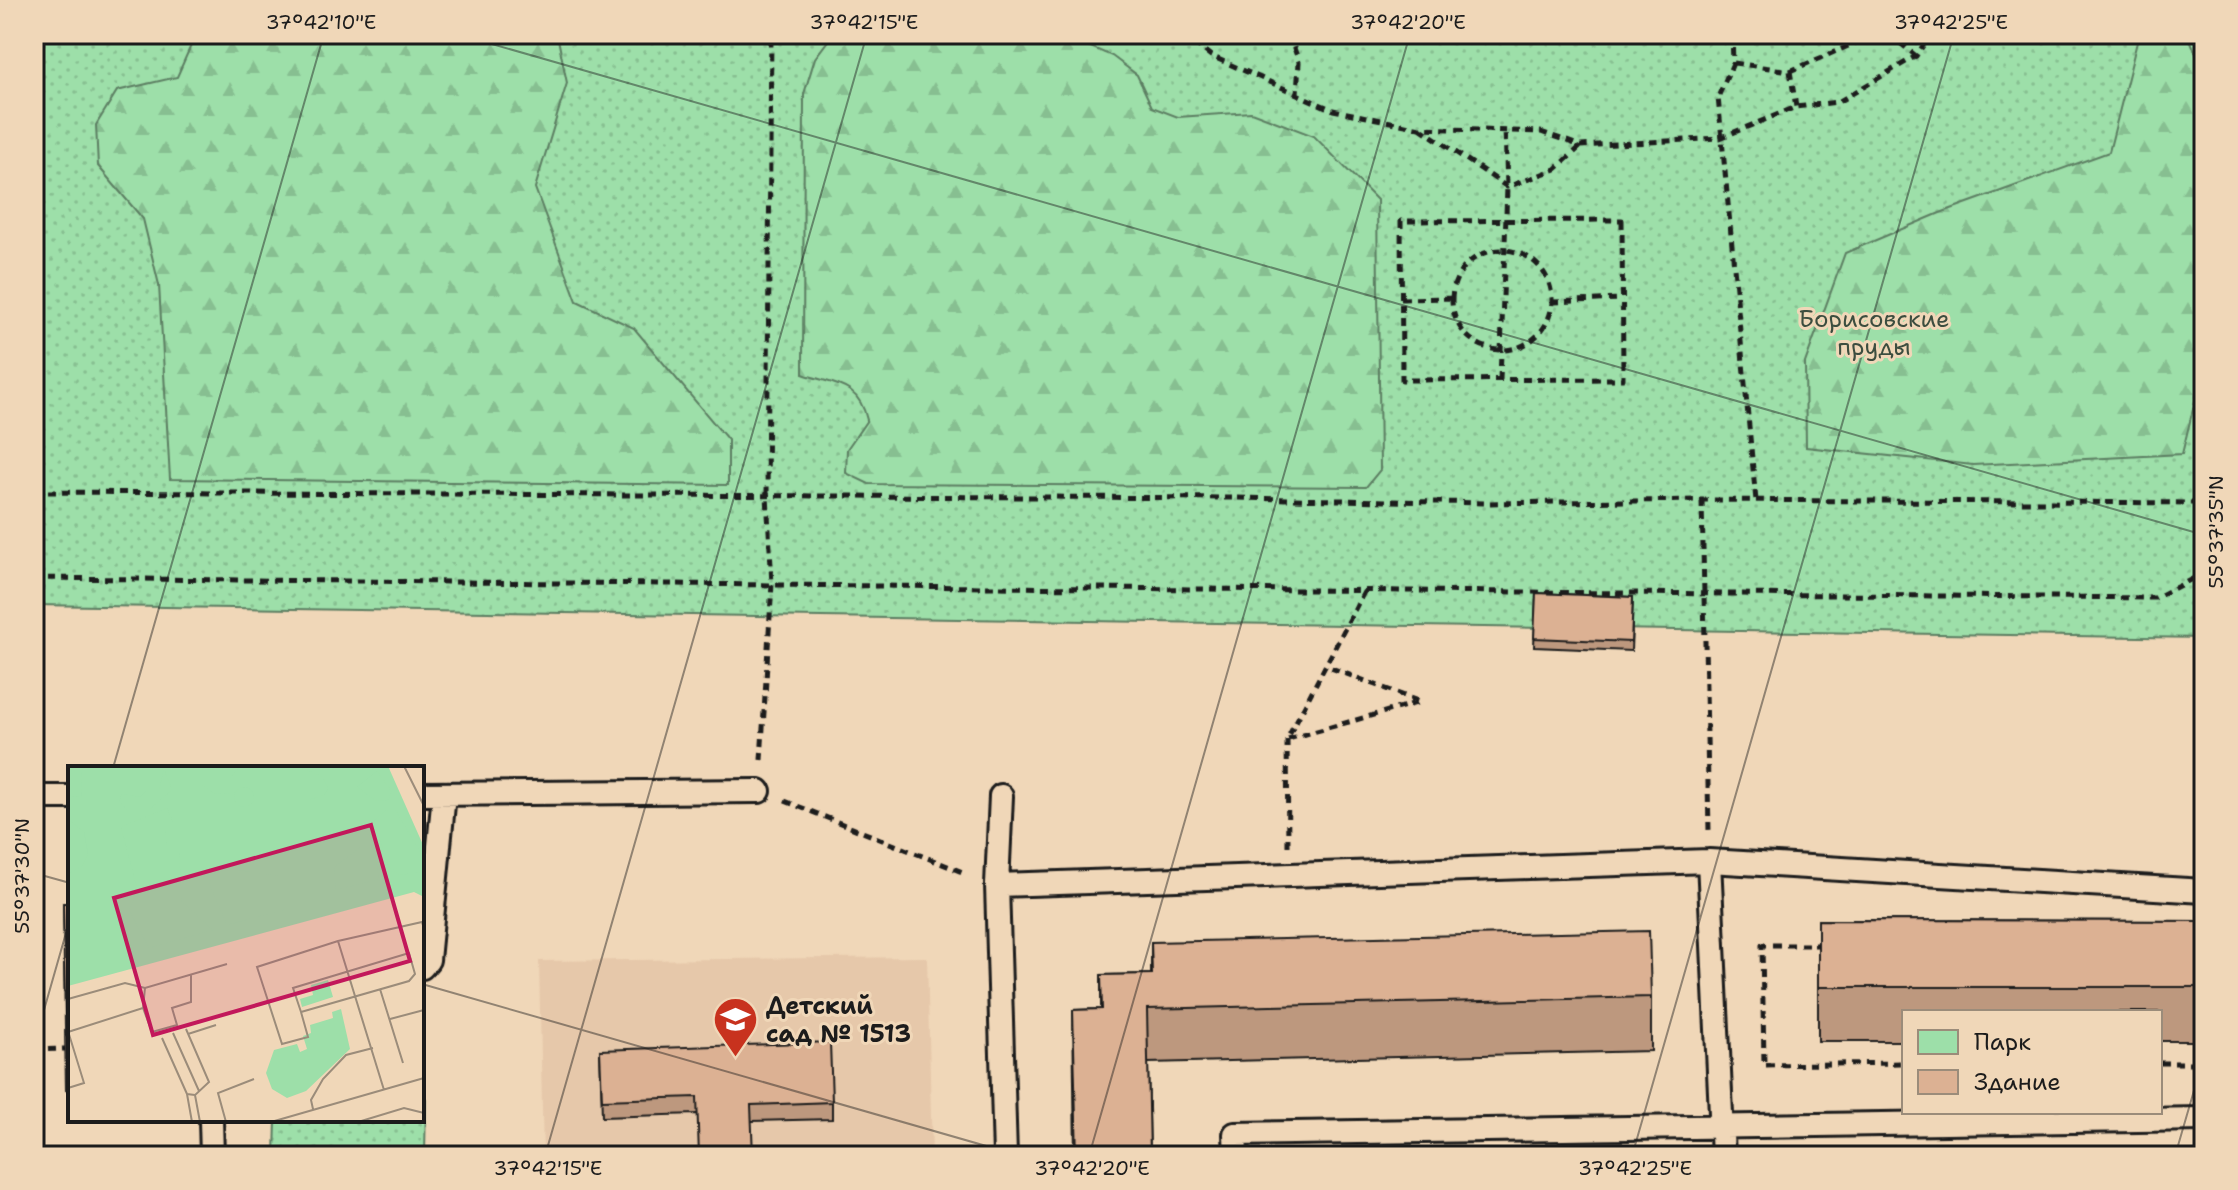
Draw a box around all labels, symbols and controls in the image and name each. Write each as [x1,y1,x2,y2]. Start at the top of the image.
text: 37°42'10"E [266,9,376,35]
text: 37°42'15"E [810,9,918,35]
text: 37°42'20"E [1350,9,1466,35]
text: 37°42'25"E [1894,9,2008,35]
park label: Борисовские пруды [1798,303,1950,363]
text: 55°37'35"N [2203,475,2229,589]
inset map [68,766,424,1122]
text: 55°37'30"N [9,818,35,934]
place label: Детский сад № 1513 [766,990,911,1050]
school or university icon: Детский сад № 1513 [711,996,759,1059]
legend [1902,1010,2162,1114]
text: Парк [1974,1026,2031,1058]
text: Здание [1974,1066,2061,1098]
text: 37°42'15"E [494,1155,602,1181]
text: 37°42'20"E [1034,1155,1150,1181]
text: 37°42'25"E [1578,1155,1692,1181]

